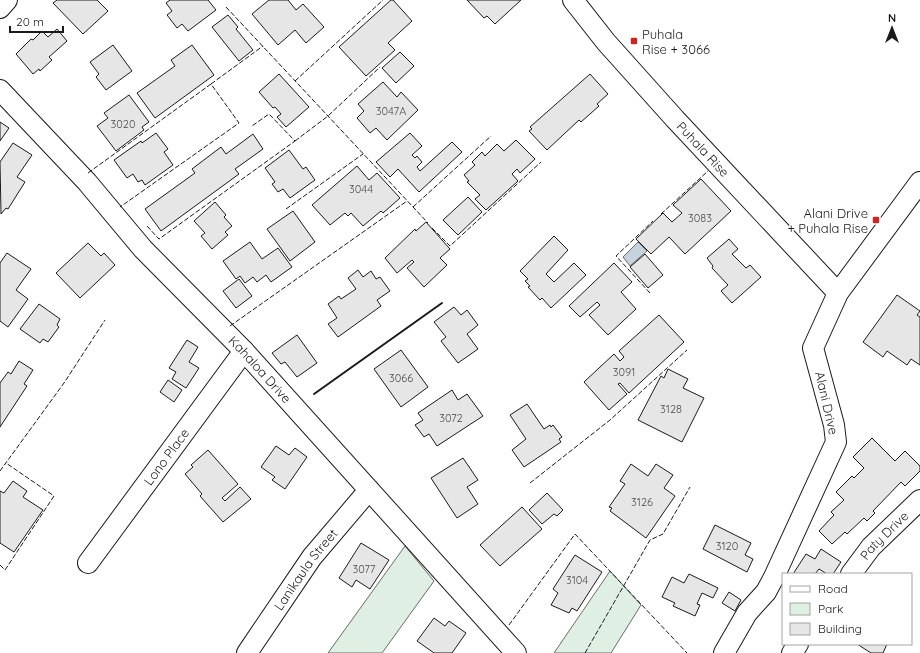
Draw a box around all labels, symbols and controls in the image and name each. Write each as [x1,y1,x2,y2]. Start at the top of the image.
scale bar [10,8,63,34]
north arrow [872,8,912,48]
text: N [888,11,896,25]
text: 20 m [16,14,44,29]
place label: Puhala Rise + 3066 [642,26,710,57]
marker: Puhala Rise + 3066 [629,36,639,46]
house number: 3047A [376,104,406,118]
house number: 3020 [111,117,135,131]
street label: Puhala Rise [673,118,733,180]
house number: 3044 [349,182,373,196]
place label: Alani Drive + Puhala Rise [787,205,868,236]
house number: 3083 [688,211,712,225]
marker: Alani Drive + Puhala Rise [871,215,881,225]
street label: Kahaloa Drive [225,332,295,406]
house number: 3091 [613,365,635,379]
street label: Alani Drive [812,370,842,436]
house number: 3066 [389,371,413,385]
house number: 3128 [660,402,682,416]
house number: 3072 [439,411,463,425]
street label: Lono Place [140,425,192,488]
house number: 3126 [631,495,653,509]
street label: Paty Drive [856,508,912,563]
street label: Lanikaula Street [270,525,341,613]
house number: 3120 [716,539,738,553]
house number: 3077 [353,562,376,576]
house number: 3104 [566,573,588,587]
legend [782,573,912,645]
text: Road [818,581,848,596]
text: Park [818,601,843,616]
text: Building [818,621,862,636]

